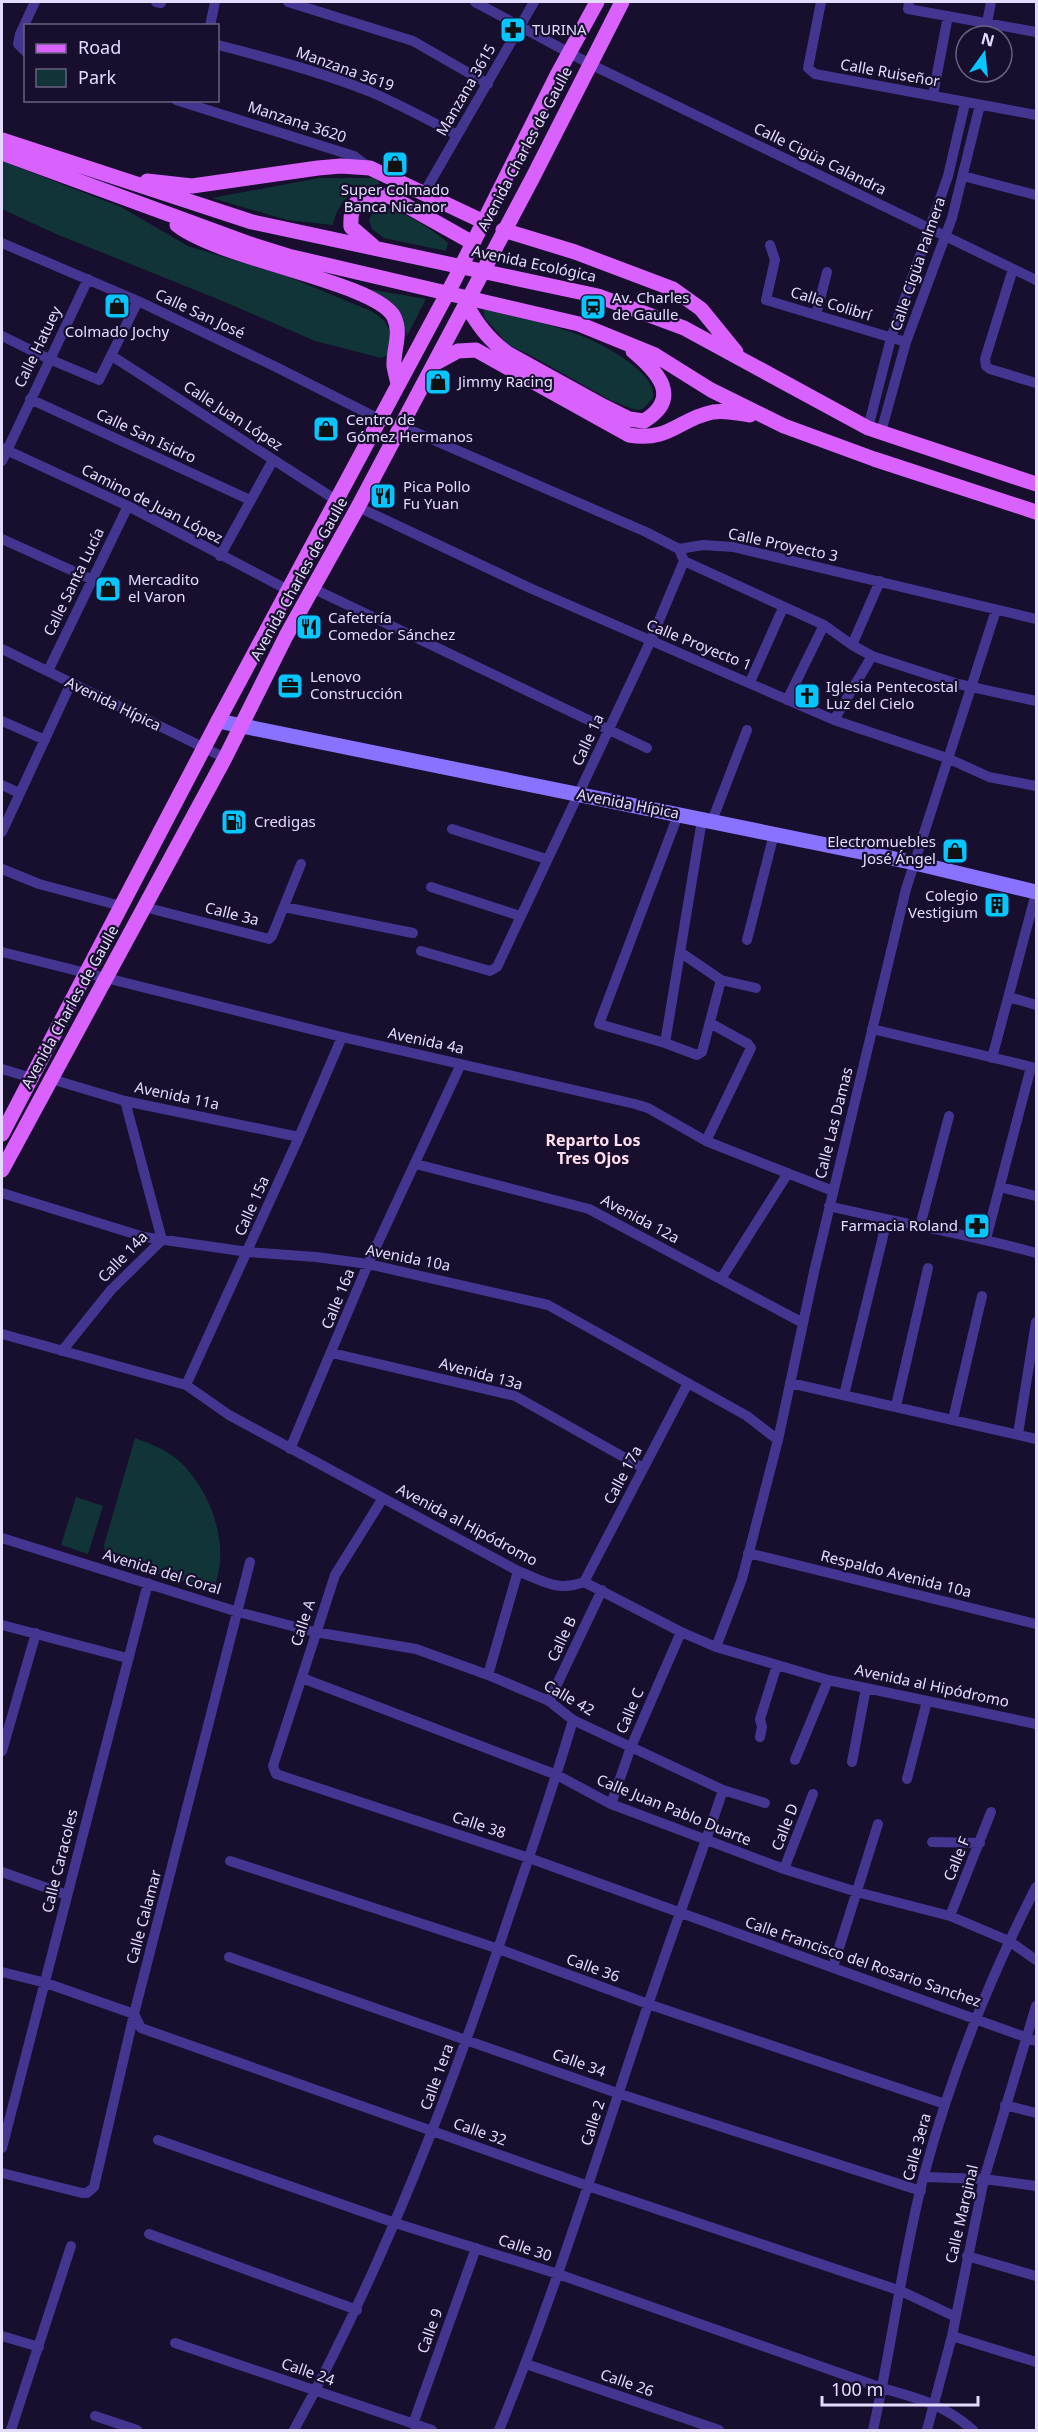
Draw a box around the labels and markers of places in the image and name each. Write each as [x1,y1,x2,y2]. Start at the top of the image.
pharmacy icon: TURINA [498,15,528,45]
place label: TURINA [532,19,587,39]
shop icon: Super Colmado Banca Nicanor [380,149,410,179]
place label: Super Colmado Banca Nicanor [341,179,449,216]
place label: Av. Charles de Gaulle [612,287,689,324]
shop icon: Colmado Jochy [102,291,132,321]
station icon: Av. Charles de Gaulle [578,292,608,322]
place label: Colmado Jochy [65,321,170,341]
shop icon: Jimmy Racing [423,367,453,397]
place label: Jimmy Racing [456,371,553,391]
place label: Centro de Gómez Hermanos [346,409,473,446]
shop icon: Centro de Gómez Hermanos [311,414,341,444]
place label: Pica Pollo Fu Yuan [403,476,470,513]
restaurant icon: Pica Pollo Fu Yuan [368,481,398,511]
place label: Mercadito el Varon [128,569,199,606]
shop icon: Mercadito el Varon [93,574,123,604]
place label: Cafetería Comedor Sánchez [328,607,455,644]
restaurant icon: Cafetería Comedor Sánchez [294,612,324,642]
place label: Lenovo Construcción [310,666,403,703]
office icon: Lenovo Construcción [275,671,305,701]
place label: Iglesia Pentecostal Luz del Cielo [826,676,958,713]
church icon: Iglesia Pentecostal Luz del Cielo [792,681,822,711]
fuel station icon: Credigas [219,807,249,837]
place label: Credigas [254,811,316,831]
place label: Electromuebles José Ángel [827,831,936,868]
shop icon: Electromuebles José Ángel [940,836,970,866]
place label: Colegio Vestigium [908,885,978,922]
building icon: Colegio Vestigium [982,890,1012,920]
pharmacy icon: Farmacia Roland [962,1211,992,1241]
place label: Farmacia Roland [841,1215,958,1235]

